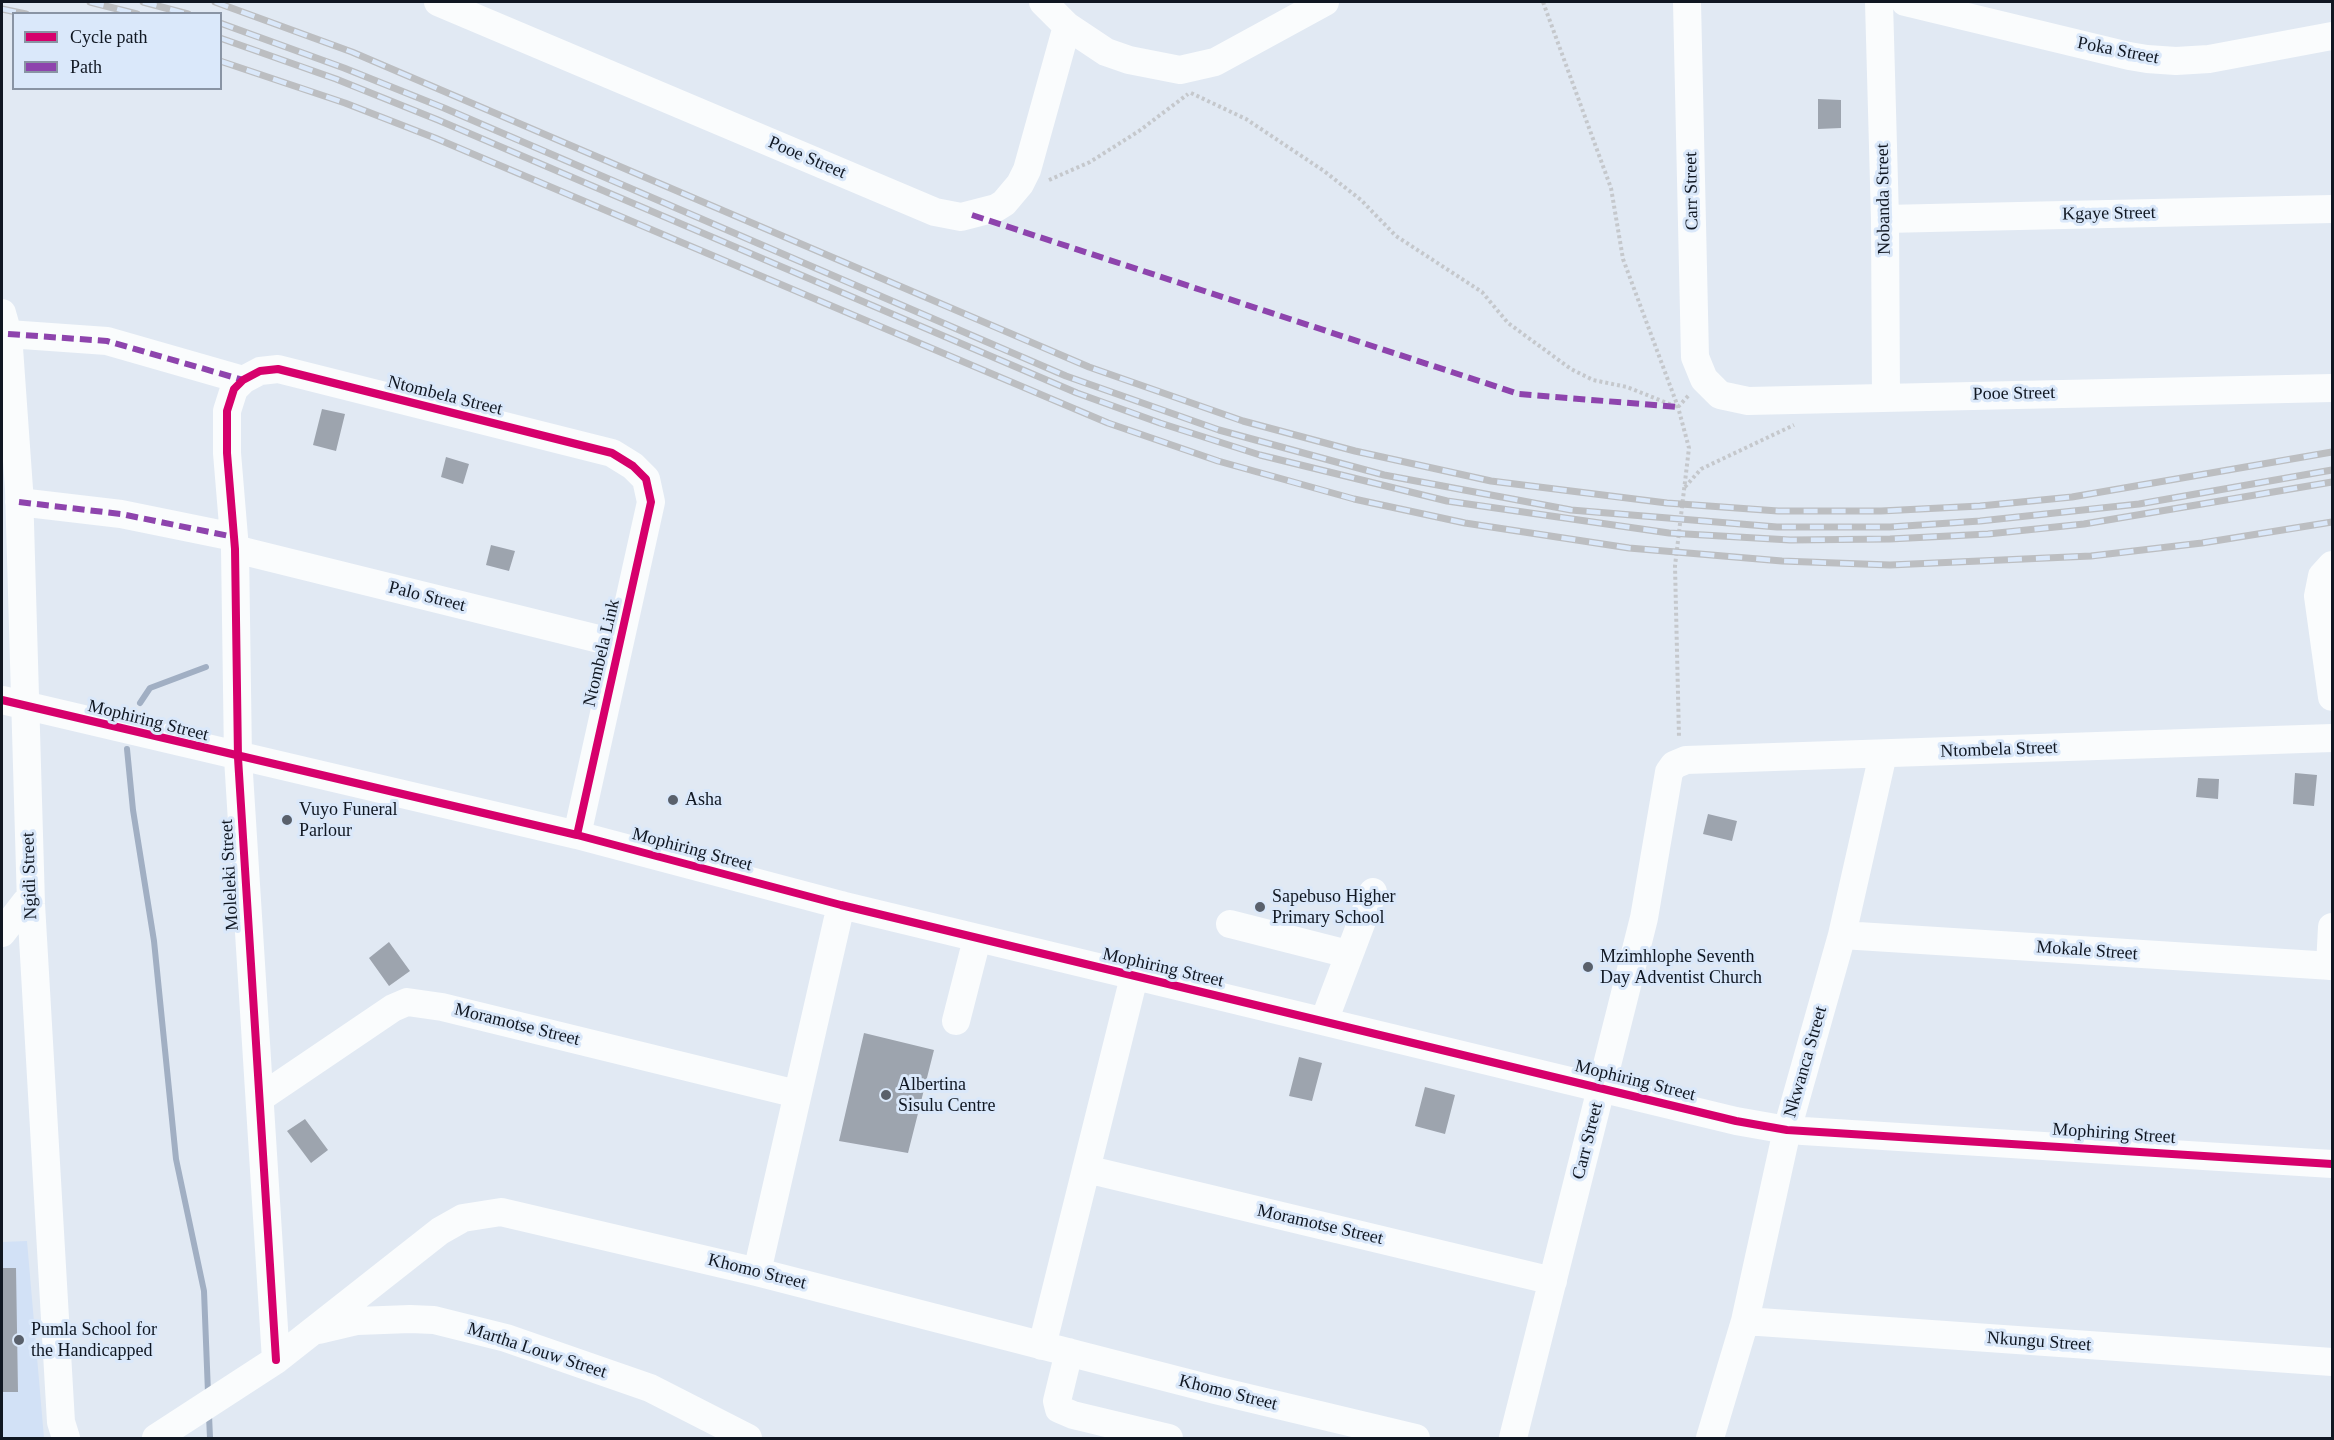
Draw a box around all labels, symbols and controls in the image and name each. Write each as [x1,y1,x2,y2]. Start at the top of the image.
legend [12,12,222,90]
text: Cycle path [70,27,147,47]
street label: Poka Street [2075,33,2161,69]
text: Path [70,57,102,77]
street label: Pooe Street [765,132,849,184]
street label: Nobanda Street [1872,143,1896,255]
street label: Carr Street [1681,152,1703,230]
street label: Kgaye Street [2062,202,2156,226]
street label: Ntombela Street [385,371,505,421]
street label: Pooe Street [1973,382,2055,406]
street label: Palo Street [386,577,468,617]
street label: Ntombela Link [579,597,625,709]
street label: Mophiring Street [85,696,211,746]
street label: Ntombela Street [1940,737,2058,763]
place label: Asha [685,789,722,811]
marker: Asha [666,793,680,807]
place label: Vuyo Funeral Parlour [299,799,397,842]
marker: Vuyo Funeral Parlour [280,813,294,827]
street label: Moleleki Street [216,819,244,931]
street label: Mophiring Street [630,824,754,876]
street label: Ngidi Street [18,832,42,920]
place label: Sapebuso Higher Primary School [1272,886,1395,928]
marker: Sapebuso Higher Primary School [1253,900,1267,914]
street label: Mokale Street [2036,937,2138,965]
street label: Mophiring Street [1100,944,1226,992]
place label: Mzimhlophe Seventh Day Adventist Church [1600,946,1762,988]
marker: Mzimhlophe Seventh Day Adventist Church [1581,960,1595,974]
street label: Moramotse Street [452,999,582,1051]
street label: Nkwanca Street [1780,1004,1832,1120]
street label: Mophiring Street [1572,1056,1698,1106]
place label: Albertina Sisulu Centre [898,1074,995,1116]
marker: Albertina Sisulu Centre [879,1088,893,1102]
street label: Carr Street [1568,1100,1608,1182]
street label: Mophiring Street [2052,1119,2176,1149]
street label: Moramotse Street [1255,1200,1385,1250]
street label: Khomo Street [706,1249,808,1295]
street label: Martha Louw Street [465,1318,609,1384]
place label: Pumla School for the Handicapped [31,1319,157,1362]
street label: Nkungu Street [1986,1328,2092,1356]
marker: Pumla School for the Handicapped [12,1333,26,1347]
street label: Khomo Street [1177,1370,1279,1416]

